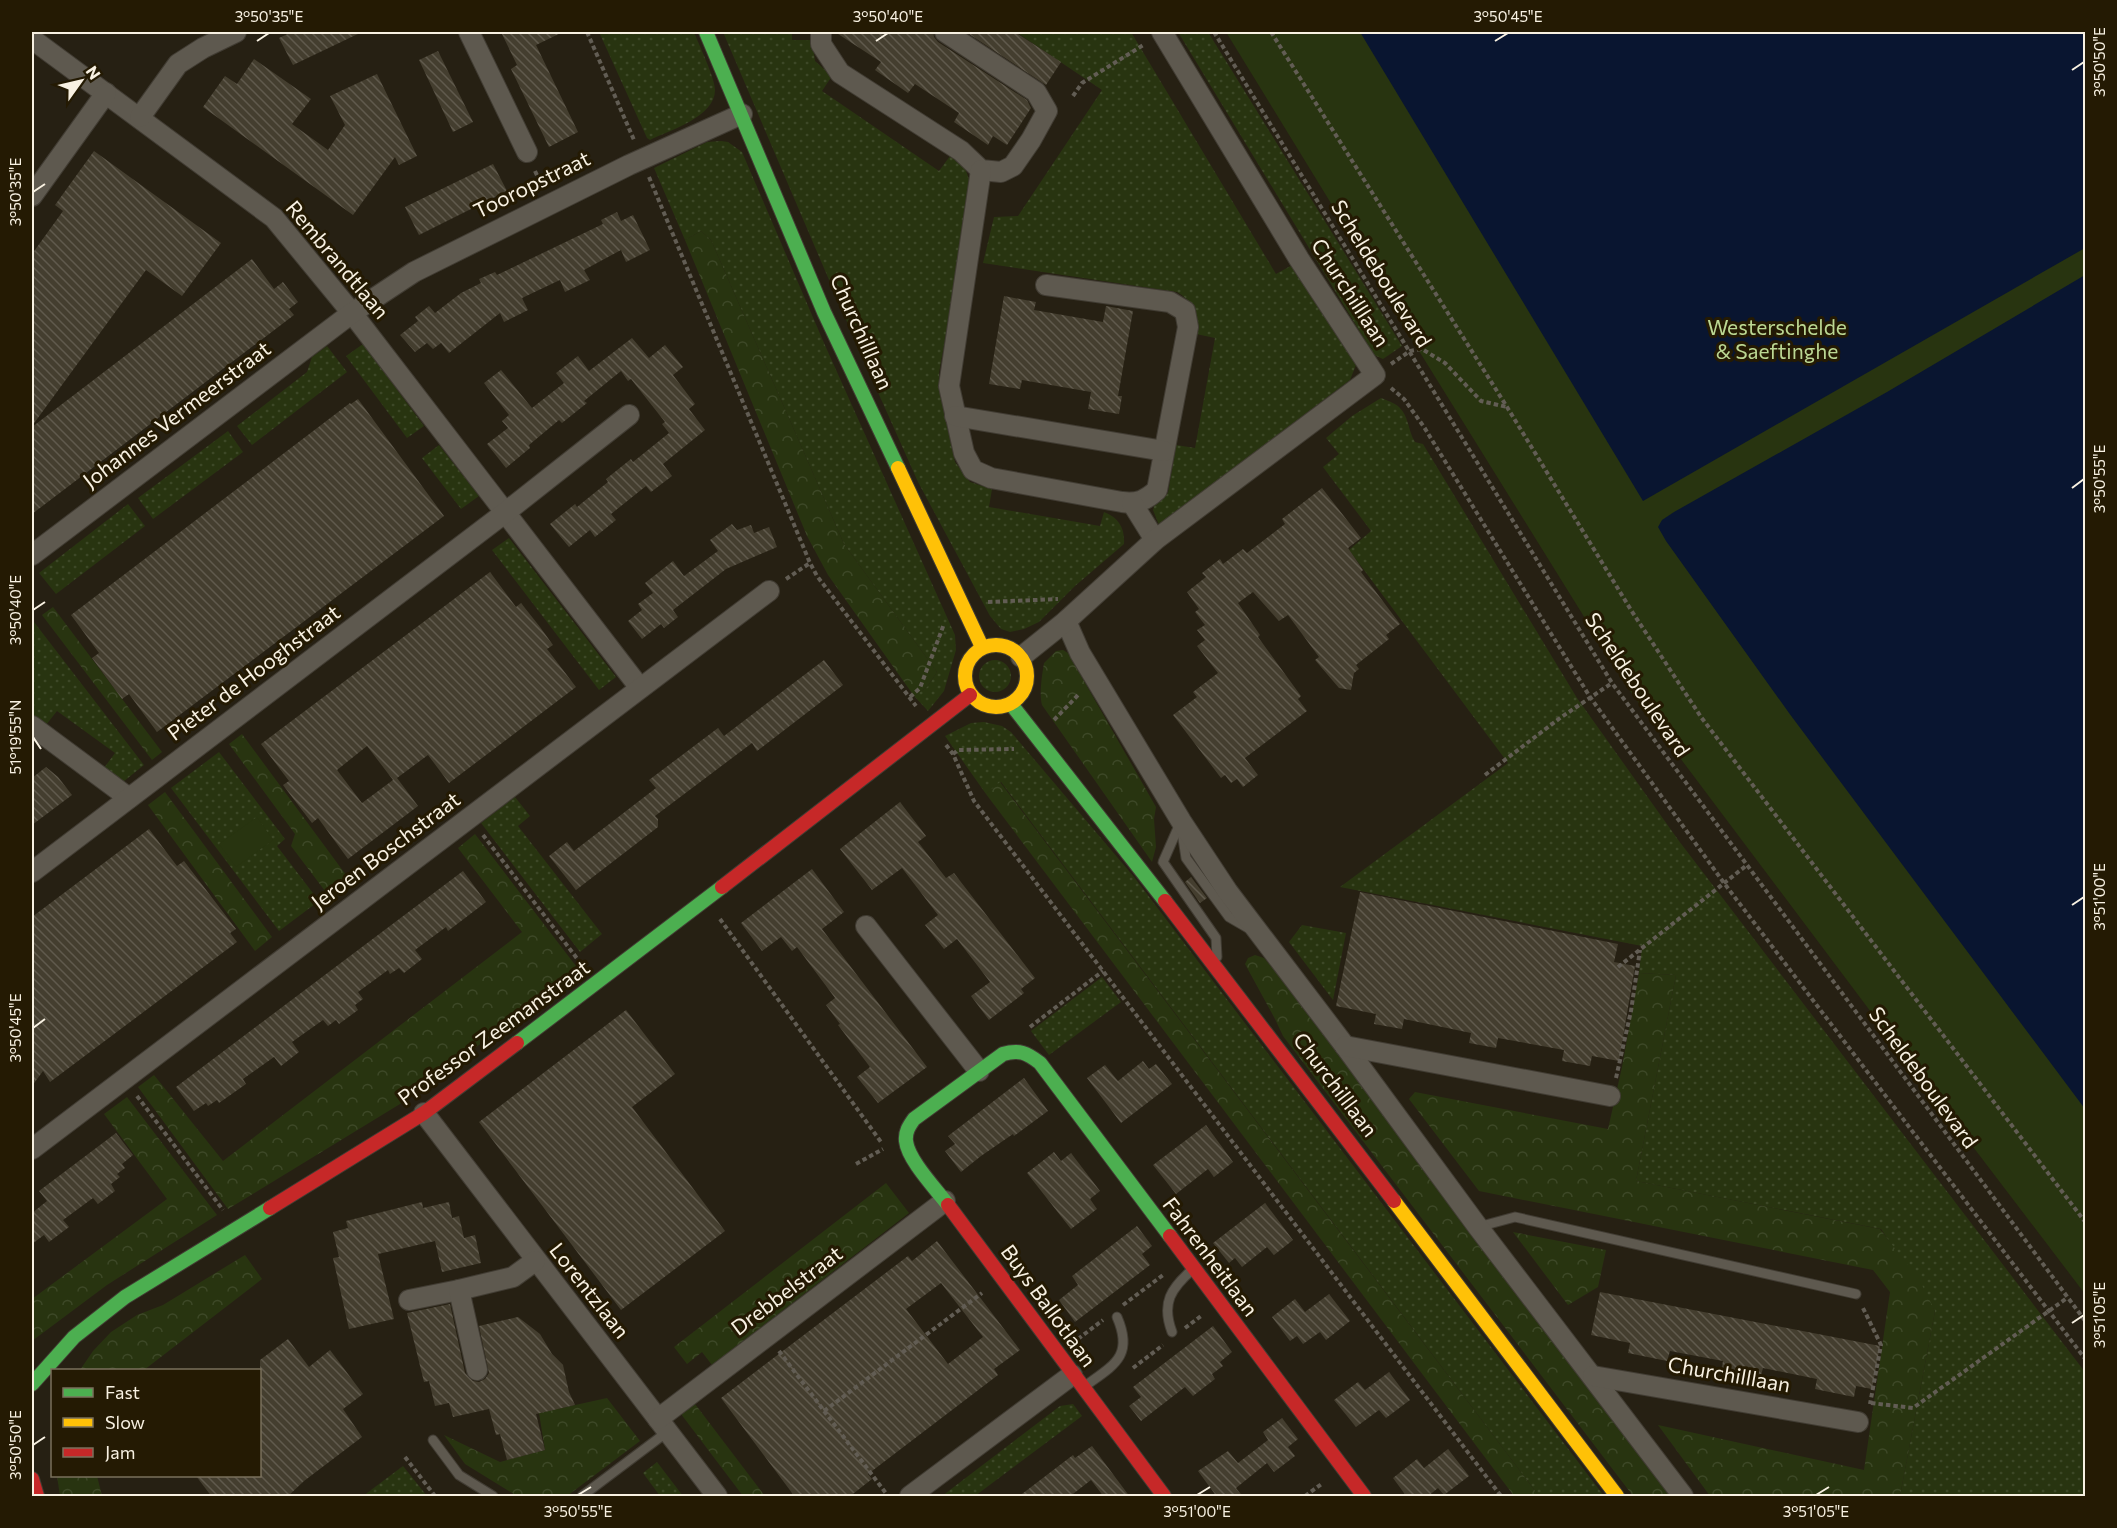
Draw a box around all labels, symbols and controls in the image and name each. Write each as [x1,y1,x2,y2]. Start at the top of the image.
text: 3°50'35"E [235,7,303,25]
text: 3°50'40"E [853,7,923,25]
text: 3°50'45"E [1473,7,1543,25]
text: 3°50'50"E [2090,27,2108,97]
north arrow [51,51,111,111]
text: N [83,62,105,83]
street label: Tooropstraat [469,145,594,223]
text: 3°50'35"E [6,158,24,226]
street label: Rembrandtlaan [281,195,395,323]
street label: Scheldeboulevard [1327,195,1438,351]
street label: Churchilllaan [1307,233,1396,351]
street label: Churchilllaan [826,270,899,393]
park label: Westerschelde & Saeftinghe [1707,314,1847,363]
street label: Johannes Vermeerstraat [77,335,275,492]
text: 3°50'55"E [2090,445,2108,513]
text: 3°50'40"E [6,575,24,645]
street label: Pieter de Hooghstraat [162,599,344,745]
street label: Scheldeboulevard [1581,607,1696,761]
text: 51°19'55"N [6,700,24,774]
street label: Jeroen Boschstraat [306,786,464,914]
text: 3°51'00"E [2090,863,2108,931]
street label: Professor Zeemanstraat [392,954,594,1110]
text: 3°50'45"E [6,993,24,1063]
street label: Scheldeboulevard [1864,1001,1984,1153]
street label: Churchilllaan [1289,1027,1383,1141]
street label: Fahrenheitlaan [1158,1192,1264,1320]
street label: Lorentzlaan [545,1237,635,1343]
street label: Buys Ballotlaan [996,1239,1102,1371]
street label: Drebbelstraat [726,1240,847,1340]
text: 3°51'05"E [2090,1282,2108,1348]
street label: Churchilllaan [1666,1350,1792,1397]
legend [51,1369,261,1477]
text: Fast [105,1381,140,1403]
text: 3°50'50"E [6,1410,24,1480]
text: Slow [105,1411,145,1433]
text: Jam [105,1441,135,1463]
text: 3°50'55"E [544,1502,612,1520]
text: 3°51'00"E [1163,1502,1231,1520]
text: 3°51'05"E [1783,1502,1849,1520]

